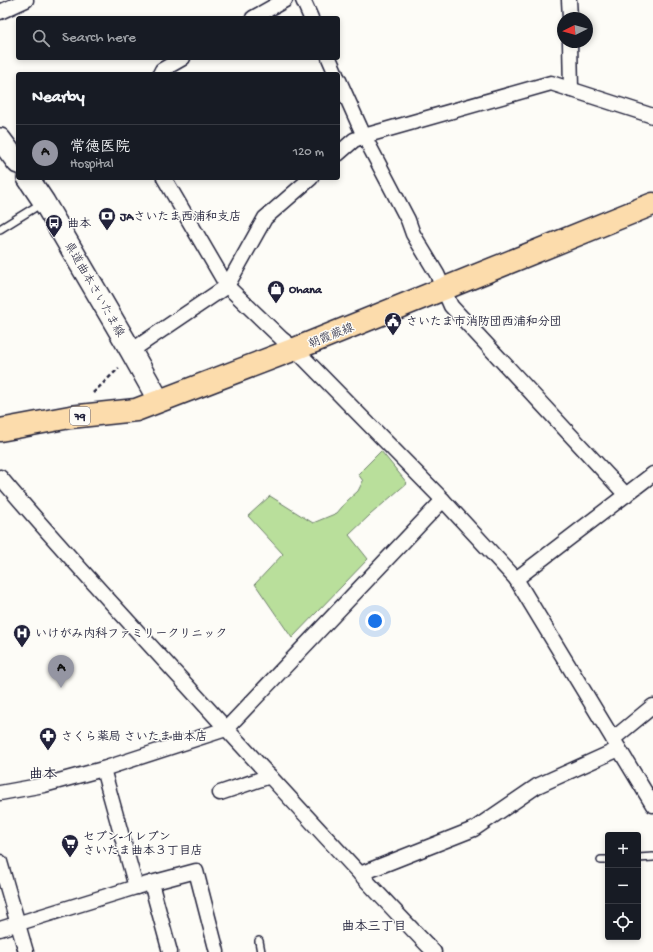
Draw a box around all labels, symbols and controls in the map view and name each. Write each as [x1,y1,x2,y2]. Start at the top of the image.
north arrow [557,12,593,48]
search box [16,16,340,60]
icon: search [30,27,52,49]
text: Search here [62,29,136,47]
text: Nearby [32,88,85,108]
text: 常徳医院 [70,139,130,157]
text: A [41,145,49,160]
text: 120 m [293,145,324,160]
text: Hospital [70,157,114,172]
bank icon: JAさいたま西浦和支店 [97,206,117,231]
place label: JAさいたま西浦和支店 [119,210,241,225]
bus stop icon: 曲本 [44,213,64,238]
place label: 曲本 [67,217,92,232]
street label: 県道曲本さいたま線 [60,239,127,340]
shop icon: Ohana [266,279,286,304]
place label: Ohana [289,284,323,298]
public building icon: さいたま市消防団西浦和分団 [383,311,403,336]
place label: さいたま市消防団西浦和分団 [406,315,562,330]
street label: 朝霞蕨線 [306,320,357,352]
road number: 79 [70,407,90,425]
your location [365,611,385,631]
hospital icon: いけがみ内科ファミリークリニック [12,623,32,648]
place label: いけがみ内科ファミリークリニック [35,627,227,642]
pin: A [48,655,74,688]
pharmacy icon: さくら薬局 さいたま曲本店 [38,726,58,751]
place label: さくら薬局 さいたま曲本店 [61,730,208,745]
district label: 曲本 [29,767,57,784]
place label: セブン-イレブン さいたま曲本３丁目店 [83,830,203,859]
map controls [605,832,641,940]
button: + [605,832,641,868]
supermarket icon: セブン-イレブン さいたま曲本３丁目店 [60,833,80,858]
button: − [605,868,641,904]
button: locate [605,904,641,940]
district label: 曲本三丁目 [341,919,407,935]

